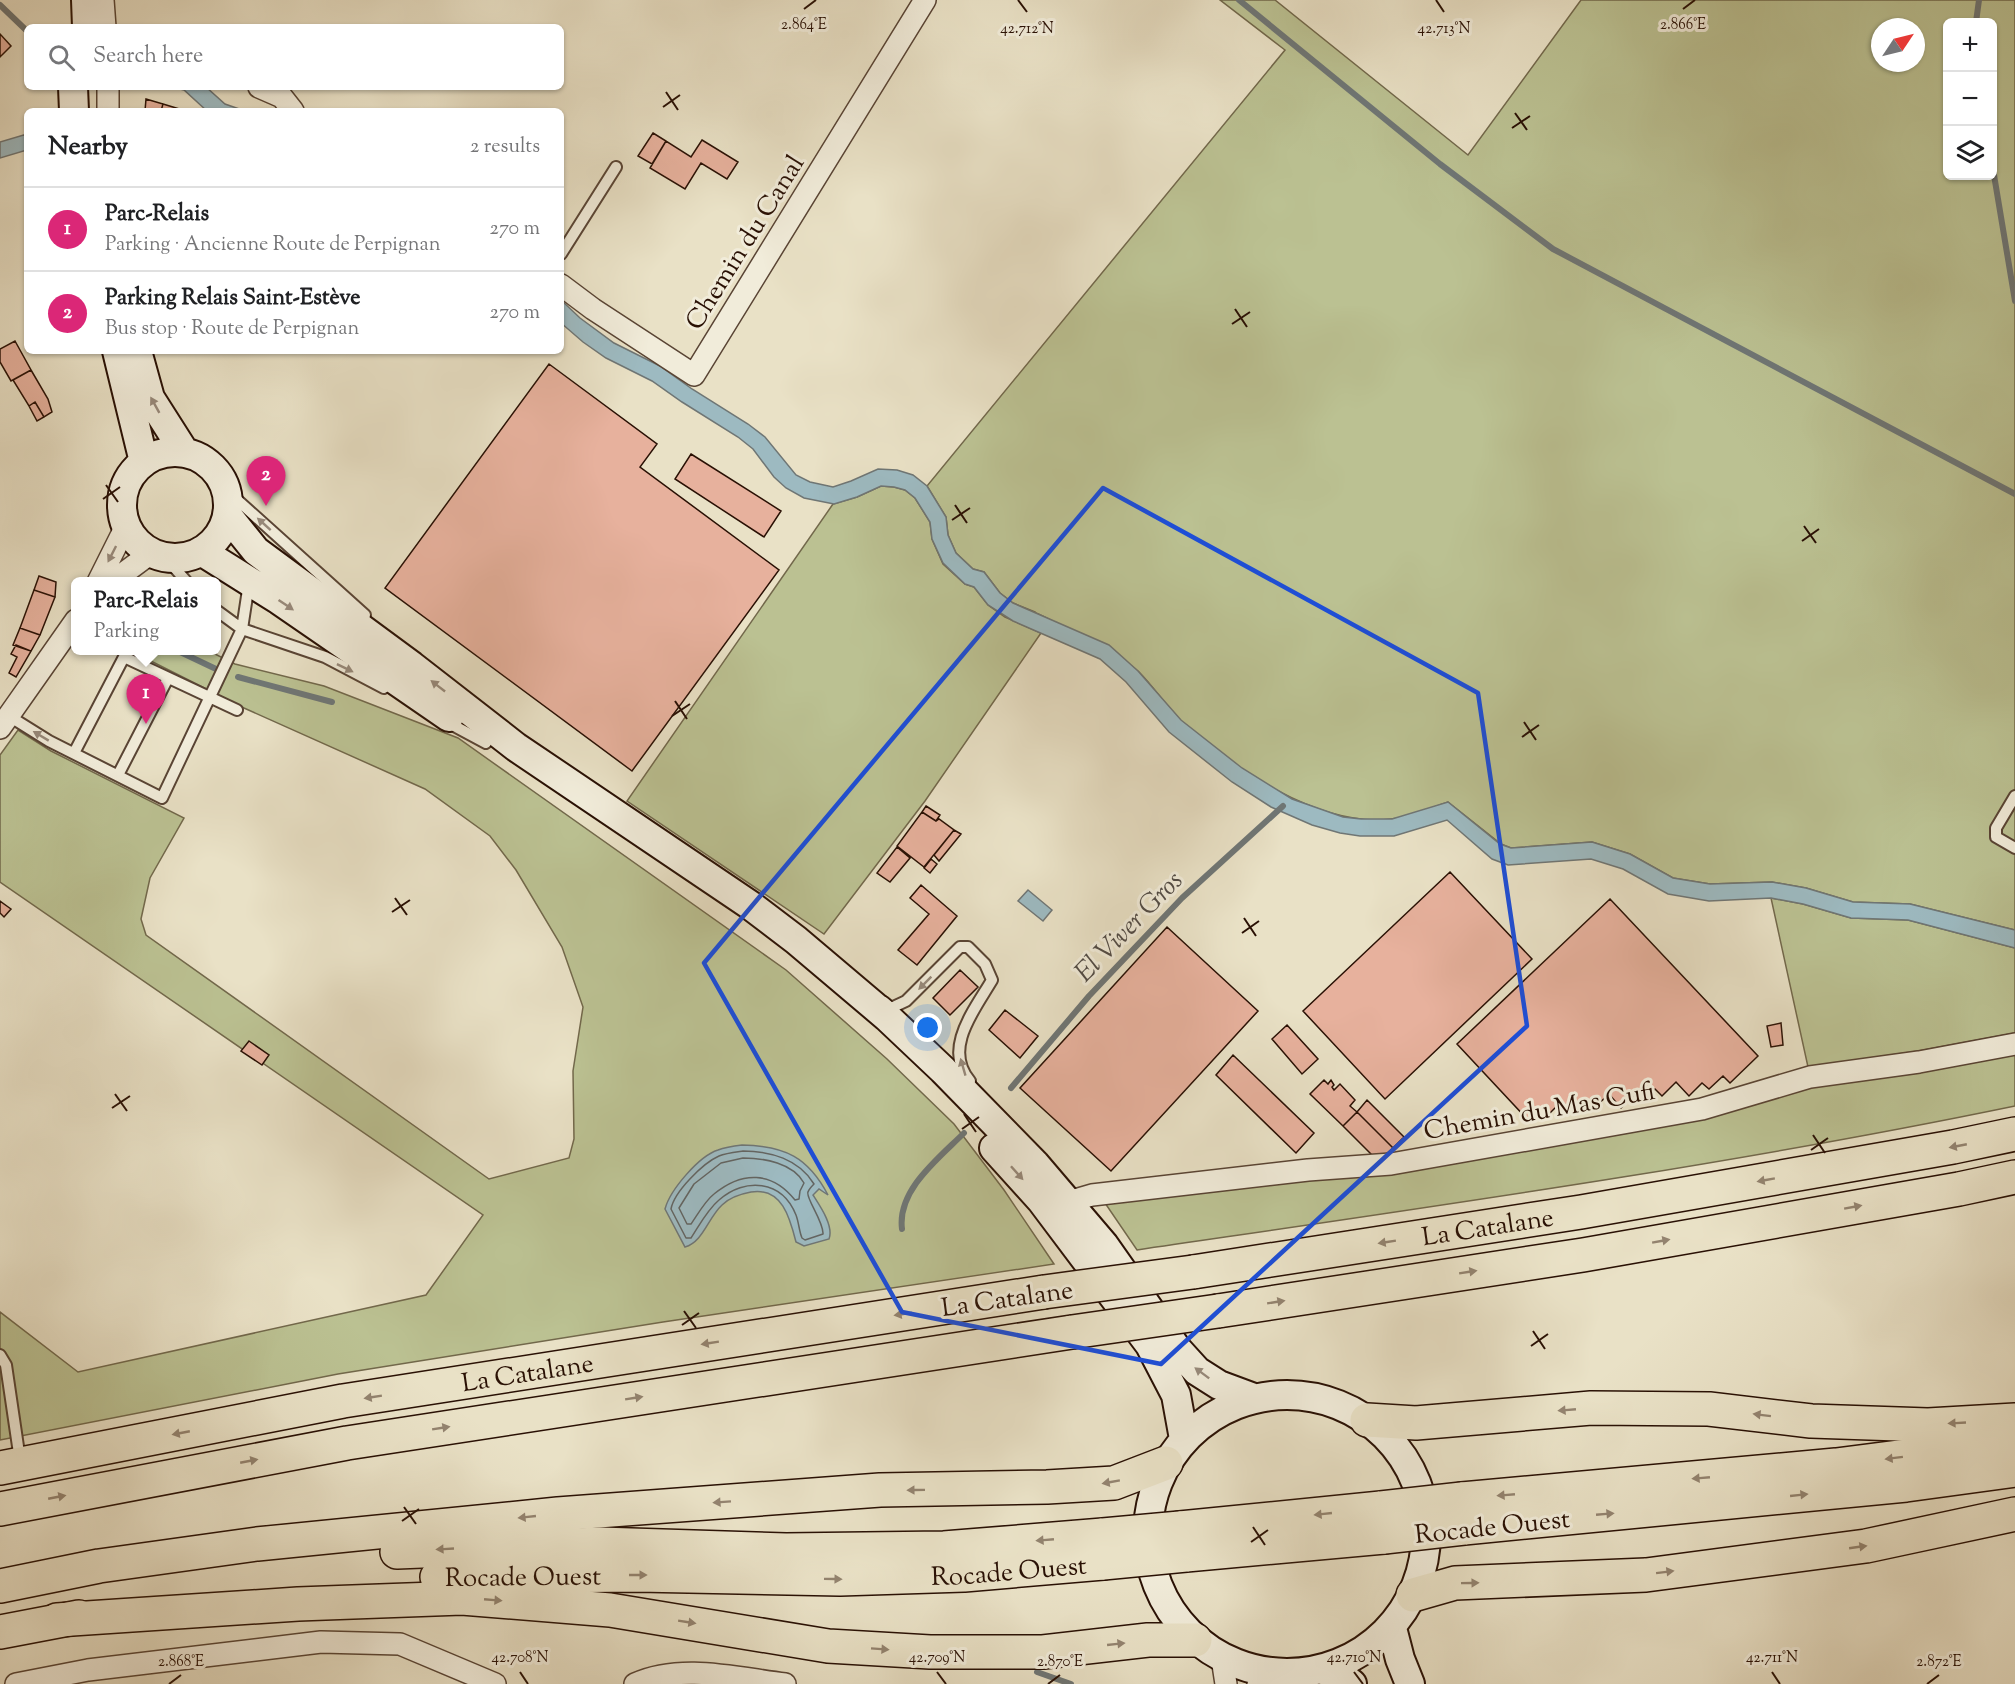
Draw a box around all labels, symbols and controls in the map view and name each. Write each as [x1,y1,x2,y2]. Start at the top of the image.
text: 2.864°E [781,15,827,36]
text: 2.866°E [1660,15,1706,36]
north arrow [1871,18,1925,72]
map controls [1943,18,1997,180]
button: + [1943,18,1997,72]
text: 42.712°N [1000,19,1054,40]
text: 42.713°N [1418,19,1470,40]
search box [24,24,564,90]
icon: search [45,41,78,74]
text: Search here [93,41,203,73]
button: − [1943,72,1997,126]
button: layers [1943,126,1997,180]
text: Nearby [48,129,128,166]
text: 2 results [470,133,540,162]
street label: Chemin du Canal [677,149,815,338]
text: Parc-Relais [105,199,209,231]
text: 1 [64,215,71,244]
text: 270 m [490,215,540,244]
text: Parking · Ancienne Route de Perpignan [105,231,441,260]
text: Parking Relais Saint-Estève [105,283,360,315]
text: 2 [63,299,72,328]
text: 270 m [490,299,540,328]
text: Bus stop · Route de Perpignan [105,315,359,344]
one-way arrow [150,396,160,413]
pin: 2 [246,456,286,506]
one-way arrow [257,517,272,531]
one-way arrow [107,545,117,562]
popup [71,577,221,655]
text: Parc-Relais [94,586,198,618]
one-way arrow [278,599,294,611]
text: Parking [94,618,159,647]
one-way arrow [337,663,354,672]
pin: 1 [126,674,166,724]
one-way arrow [431,681,446,693]
one-way arrow [33,730,49,741]
water label: El Viver Gros [1067,863,1193,992]
one-way arrow [918,975,932,989]
your location [913,1013,942,1042]
one-way arrow [958,1058,967,1076]
street label: Chemin du Mas Cufi [1421,1074,1658,1151]
one-way arrow [1948,1142,1967,1151]
one-way arrow [1010,1165,1023,1180]
one-way arrow [1756,1176,1775,1185]
street label: La Catalane [1419,1200,1556,1257]
one-way arrow [1844,1203,1863,1212]
one-way arrow [1651,1236,1670,1245]
one-way arrow [1377,1238,1396,1247]
one-way arrow [1459,1268,1478,1277]
street label: La Catalane [939,1273,1076,1328]
one-way arrow [1266,1297,1285,1306]
one-way arrow [894,1309,913,1318]
one-way arrow [701,1339,720,1348]
street label: La Catalane [459,1346,596,1403]
one-way arrow [1194,1367,1210,1379]
one-way arrow [363,1392,382,1401]
one-way arrow [624,1393,643,1402]
one-way arrow [1558,1405,1577,1415]
one-way arrow [1752,1410,1771,1420]
one-way arrow [1947,1418,1966,1428]
one-way arrow [432,1423,451,1432]
one-way arrow [171,1429,190,1438]
one-way arrow [1885,1453,1904,1462]
one-way arrow [240,1456,259,1465]
one-way arrow [1691,1473,1710,1482]
one-way arrow [1101,1477,1120,1486]
one-way arrow [907,1485,926,1494]
one-way arrow [1497,1490,1516,1500]
one-way arrow [1790,1490,1809,1500]
one-way arrow [48,1492,67,1501]
one-way arrow [712,1497,731,1507]
street label: Rocade Ouest [1413,1502,1572,1555]
one-way arrow [1313,1509,1332,1519]
one-way arrow [1596,1509,1615,1519]
one-way arrow [518,1512,537,1522]
one-way arrow [1035,1535,1054,1545]
one-way arrow [1849,1542,1868,1551]
one-way arrow [435,1545,454,1554]
street label: Rocade Ouest [930,1548,1088,1597]
street label: Rocade Ouest [445,1559,601,1598]
one-way arrow [1656,1567,1675,1577]
one-way arrow [629,1570,648,1580]
one-way arrow [824,1574,843,1584]
one-way arrow [1461,1578,1480,1587]
one-way arrow [484,1596,503,1605]
one-way arrow [677,1618,696,1627]
one-way arrow [1107,1639,1126,1648]
one-way arrow [870,1644,889,1653]
text: 42.708°N [492,1648,548,1669]
text: 42.709°N [909,1648,965,1669]
text: 42.710°N [1327,1648,1381,1669]
text: 42.711°N [1746,1648,1798,1669]
text: 2.868°E [158,1652,204,1673]
text: 2.870°E [1037,1652,1083,1673]
text: 2.872°E [1916,1652,1962,1673]

